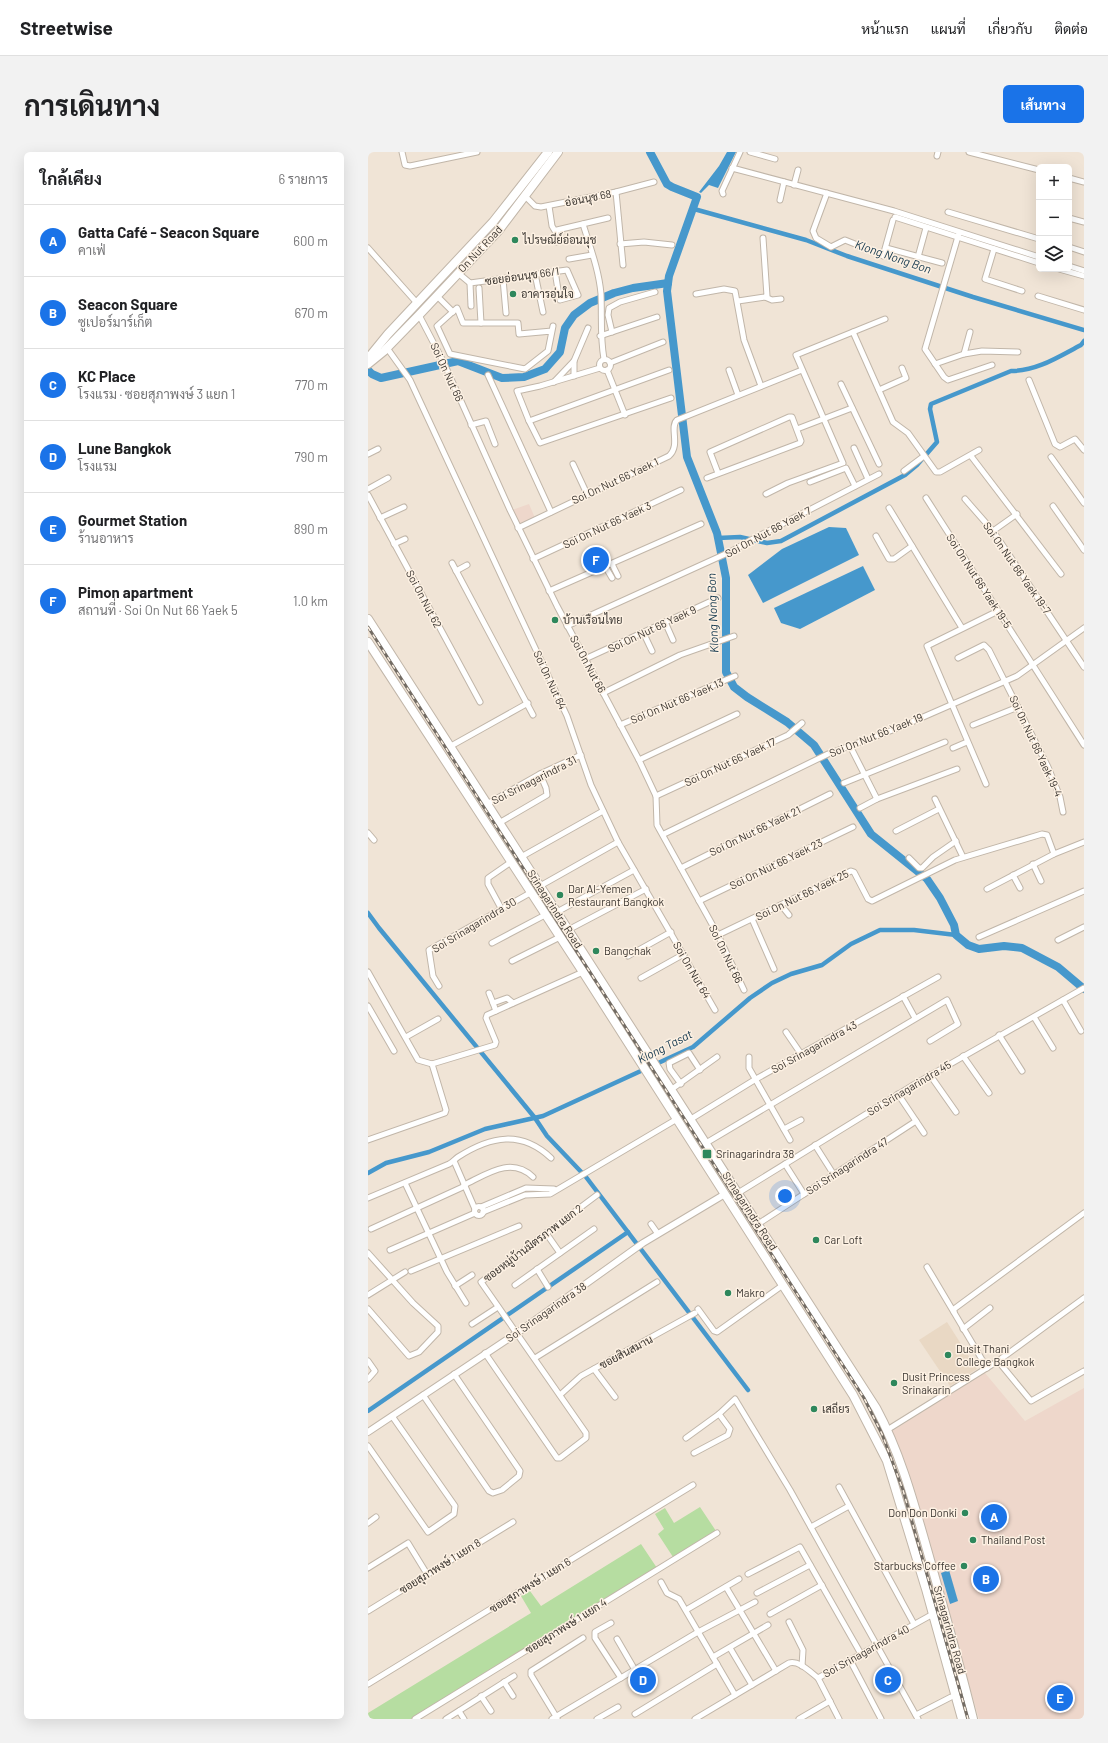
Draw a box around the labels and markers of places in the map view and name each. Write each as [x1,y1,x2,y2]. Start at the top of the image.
place label: ไปรษณีย์อ่อนนุช [522,232,597,249]
marker: ไปรษณีย์อ่อนนุช [510,235,520,245]
place label: อาคารอุ่นใจ [521,286,574,303]
marker: อาคารอุ่นใจ [508,289,518,299]
pin: F [583,545,609,575]
place label: บ้านเรือนไทย [563,612,622,626]
marker: บ้านเรือนไทย [550,615,560,625]
place label: Dar Al-Yemen Restaurant Bangkok [568,882,665,908]
marker: Dar Al-Yemen Restaurant Bangkok [555,890,565,900]
place label: Bangchak [604,944,652,957]
marker: Bangchak [591,946,601,956]
place label: Srinagarindra 38 [716,1147,794,1160]
marker: Srinagarindra 38 [701,1148,713,1160]
place label: Car Loft [824,1233,863,1246]
marker: Car Loft [811,1235,821,1245]
place label: Makro [736,1286,765,1299]
marker: Makro [723,1288,733,1298]
place label: Dusit Thani College Bangkok [956,1342,1035,1368]
marker: Dusit Thani College Bangkok [943,1350,953,1360]
place label: Dusit Princess Srinakarin [902,1370,970,1396]
marker: Dusit Princess Srinakarin [889,1378,899,1388]
place label: เสถียร [822,1401,850,1415]
marker: เสถียร [809,1404,819,1414]
pin: A [981,1502,1007,1532]
place label: Don Don Donki [888,1506,957,1519]
marker: Don Don Donki [960,1508,970,1518]
place label: Thailand Post [981,1533,1045,1546]
marker: Thailand Post [968,1535,978,1545]
place label: Starbucks Coffee [874,1559,956,1572]
marker: Starbucks Coffee [959,1561,969,1571]
pin: B [973,1564,999,1594]
pin: D [630,1665,656,1695]
pin: C [875,1665,901,1695]
pin: E [1047,1683,1073,1713]

